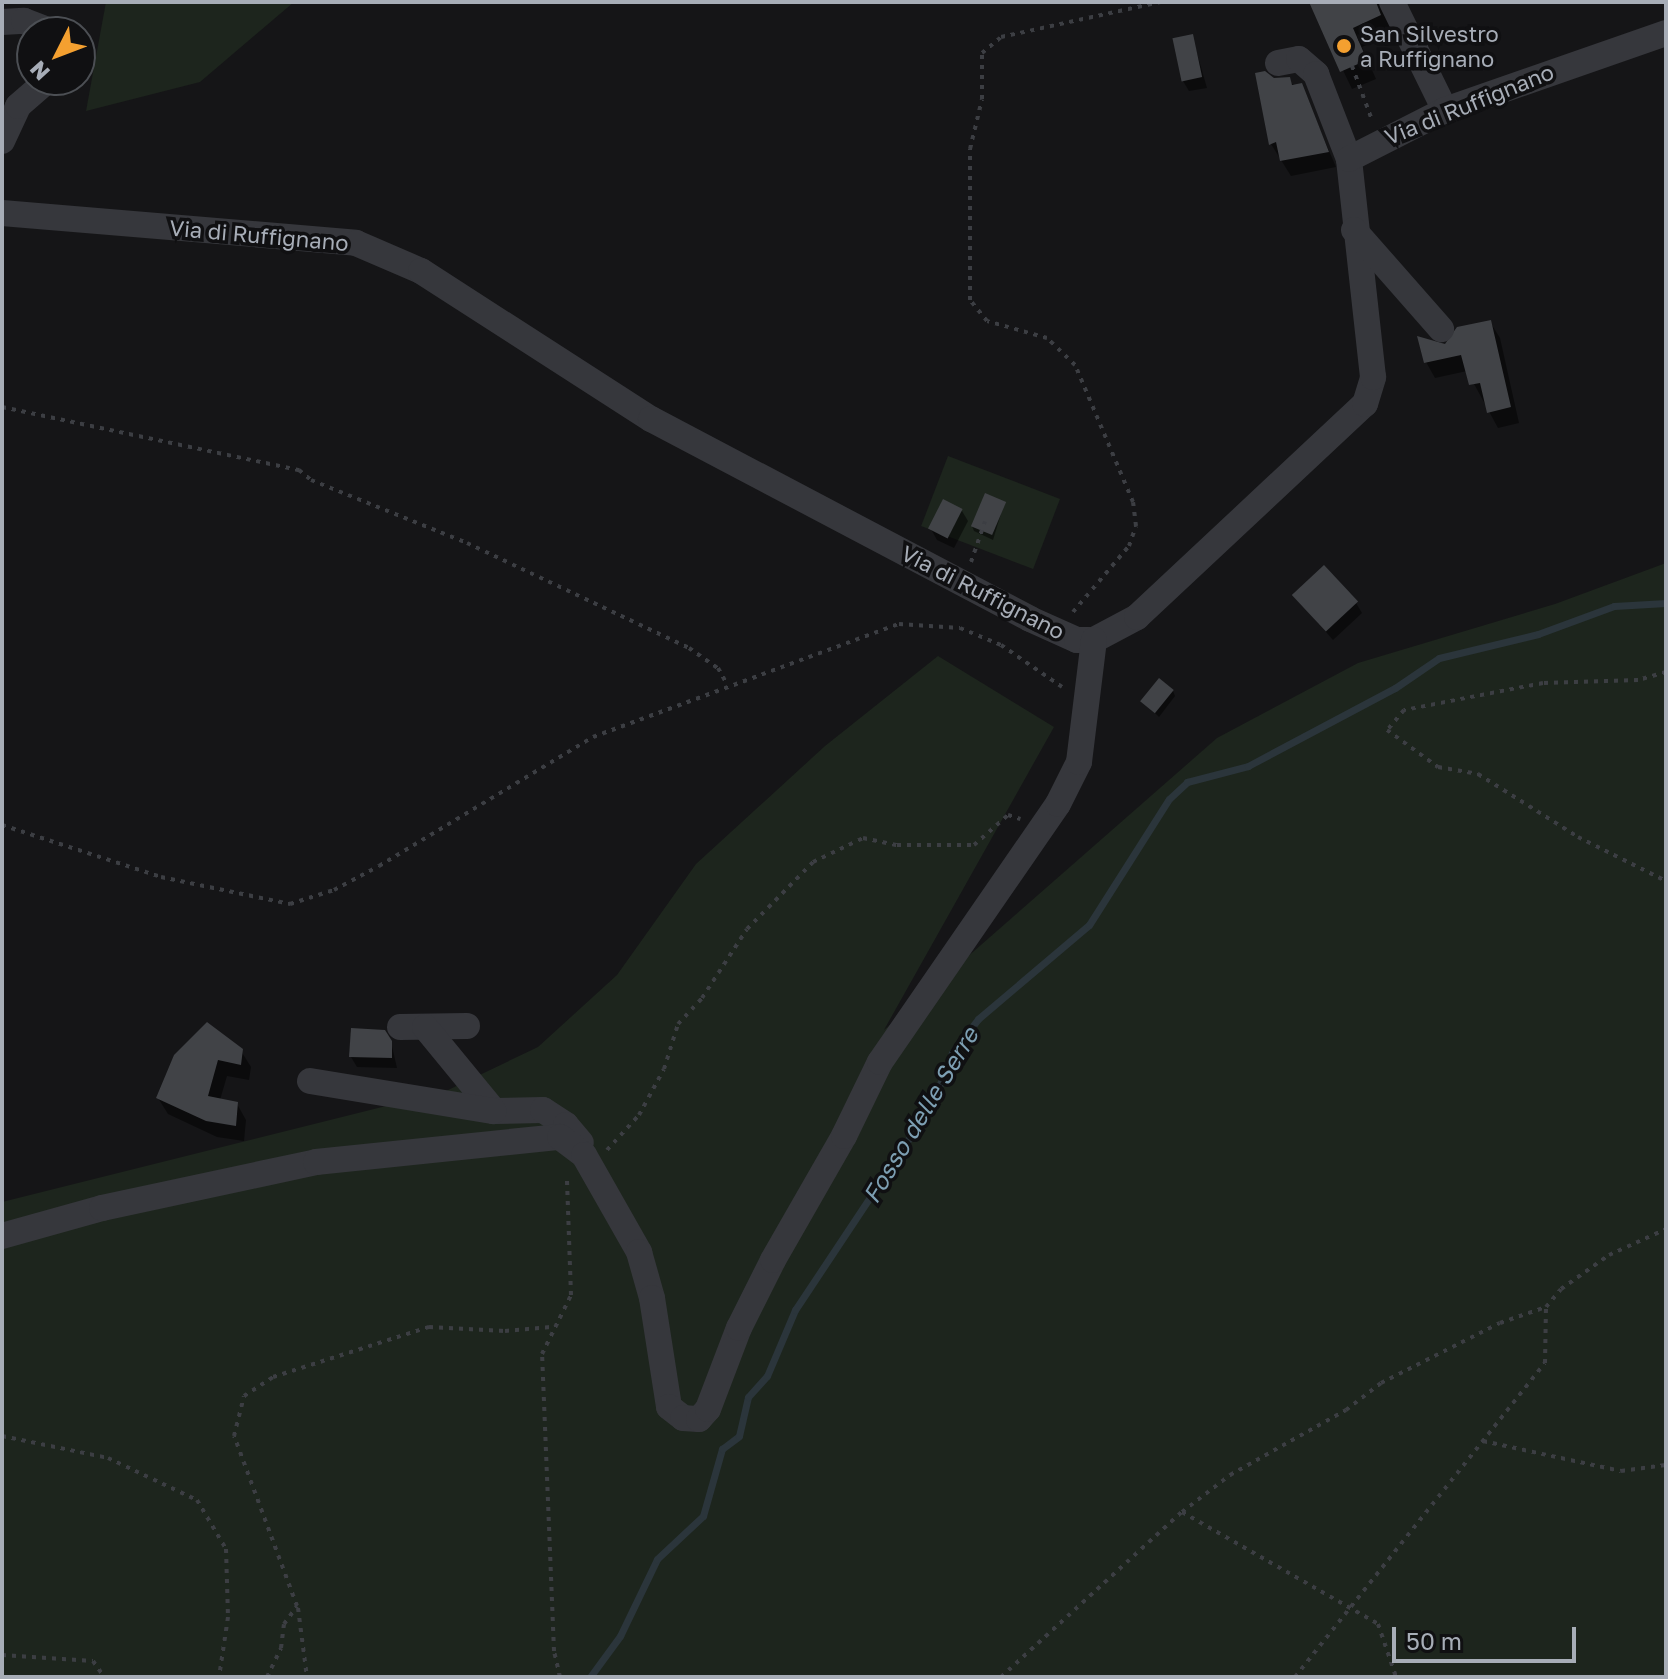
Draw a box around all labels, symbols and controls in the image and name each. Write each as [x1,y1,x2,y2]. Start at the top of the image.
north arrow [16,16,96,96]
place label: San Silvestro a Ruffignano [1360,20,1499,72]
marker: San Silvestro a Ruffignano [1335,37,1353,55]
text: N [24,56,55,86]
street label: Via di Ruffignano [1381,58,1557,150]
street label: Via di Ruffignano [168,214,350,256]
street label: Via di Ruffignano [897,539,1069,645]
water label: Fosso delle Serre [856,1022,984,1208]
scale bar [1396,1611,1580,1661]
text: 50 m [1406,1626,1462,1655]

